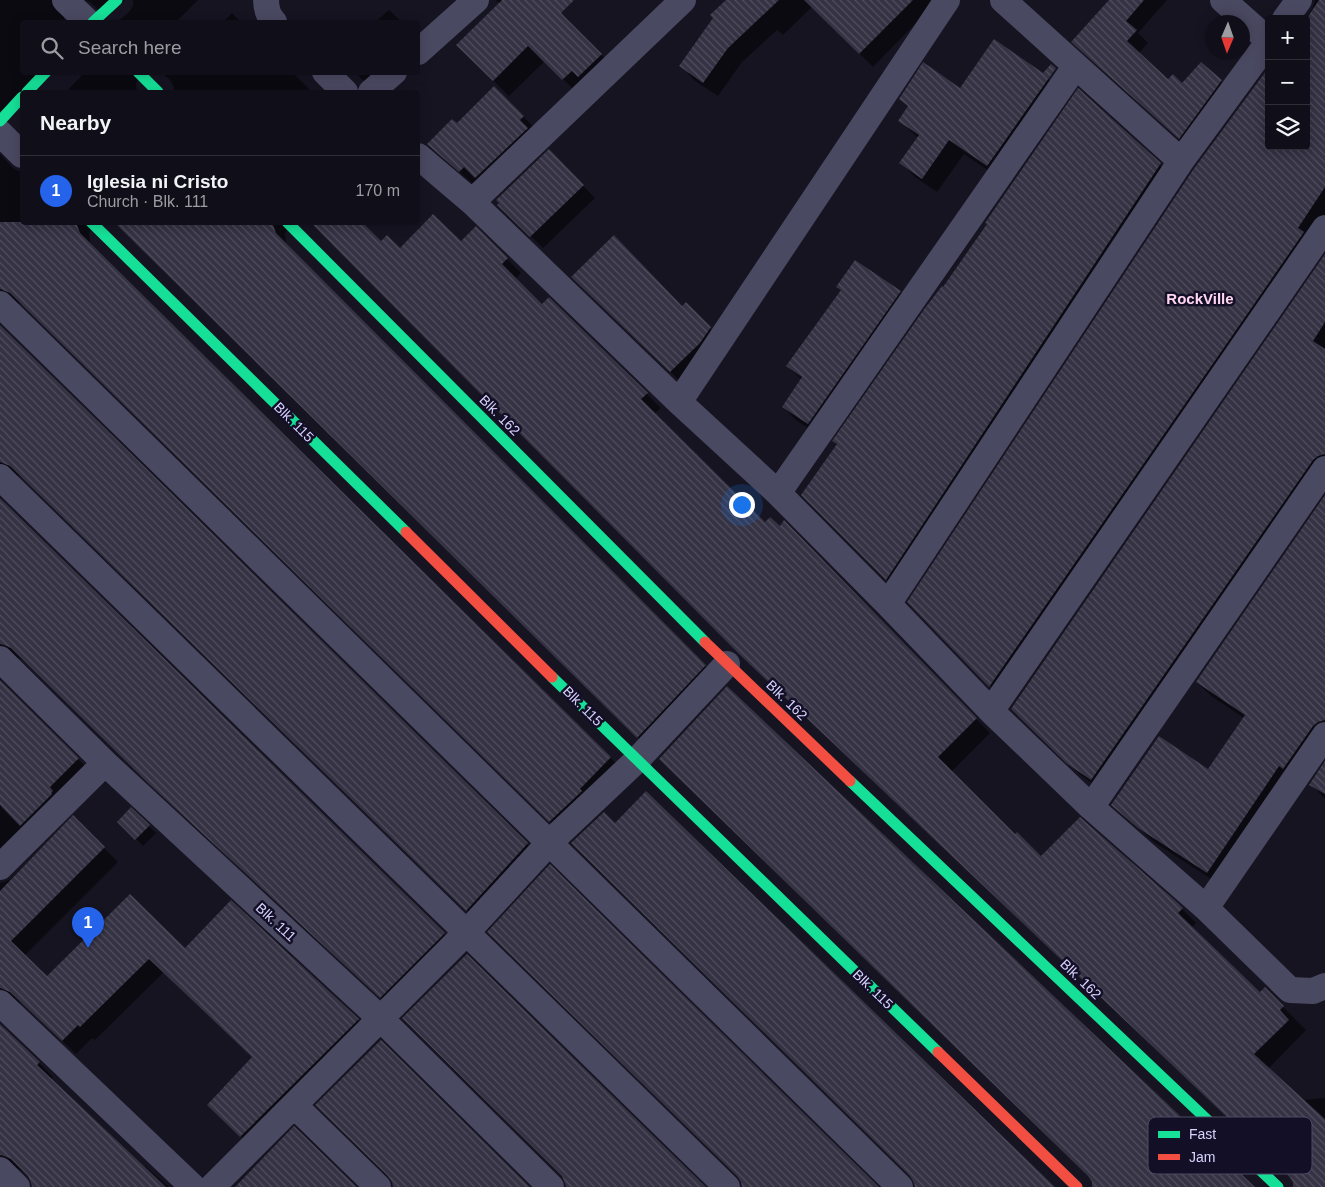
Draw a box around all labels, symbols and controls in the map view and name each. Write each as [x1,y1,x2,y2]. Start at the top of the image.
north arrow [1205,15,1250,60]
map controls [1265,15,1310,150]
button: + [1265,15,1310,60]
search box [20,20,420,75]
icon: search [38,34,66,62]
text: Search here [78,37,182,58]
button: − [1265,60,1310,105]
button: layers [1265,105,1310,150]
text: Nearby [40,111,111,134]
text: Iglesia ni Cristo [87,171,228,192]
text: 1 [52,182,60,199]
text: 170 m [356,182,400,199]
text: Church · Blk. 111 [87,193,208,210]
district label: RockVille [1166,290,1234,307]
street label: Blk. 162 [476,391,524,439]
street label: Blk. 115 [271,399,317,445]
your location [729,492,755,518]
street label: Blk. 162 [763,677,811,723]
street label: Blk. 115 [560,683,606,729]
street label: Blk. 111 [253,900,299,945]
pin: 1 [72,907,104,948]
street label: Blk. 162 [1057,956,1105,1002]
street label: Blk. 115 [850,966,897,1012]
legend [1148,1117,1312,1174]
text: Fast [1189,1126,1216,1142]
text: Jam [1189,1149,1215,1165]

